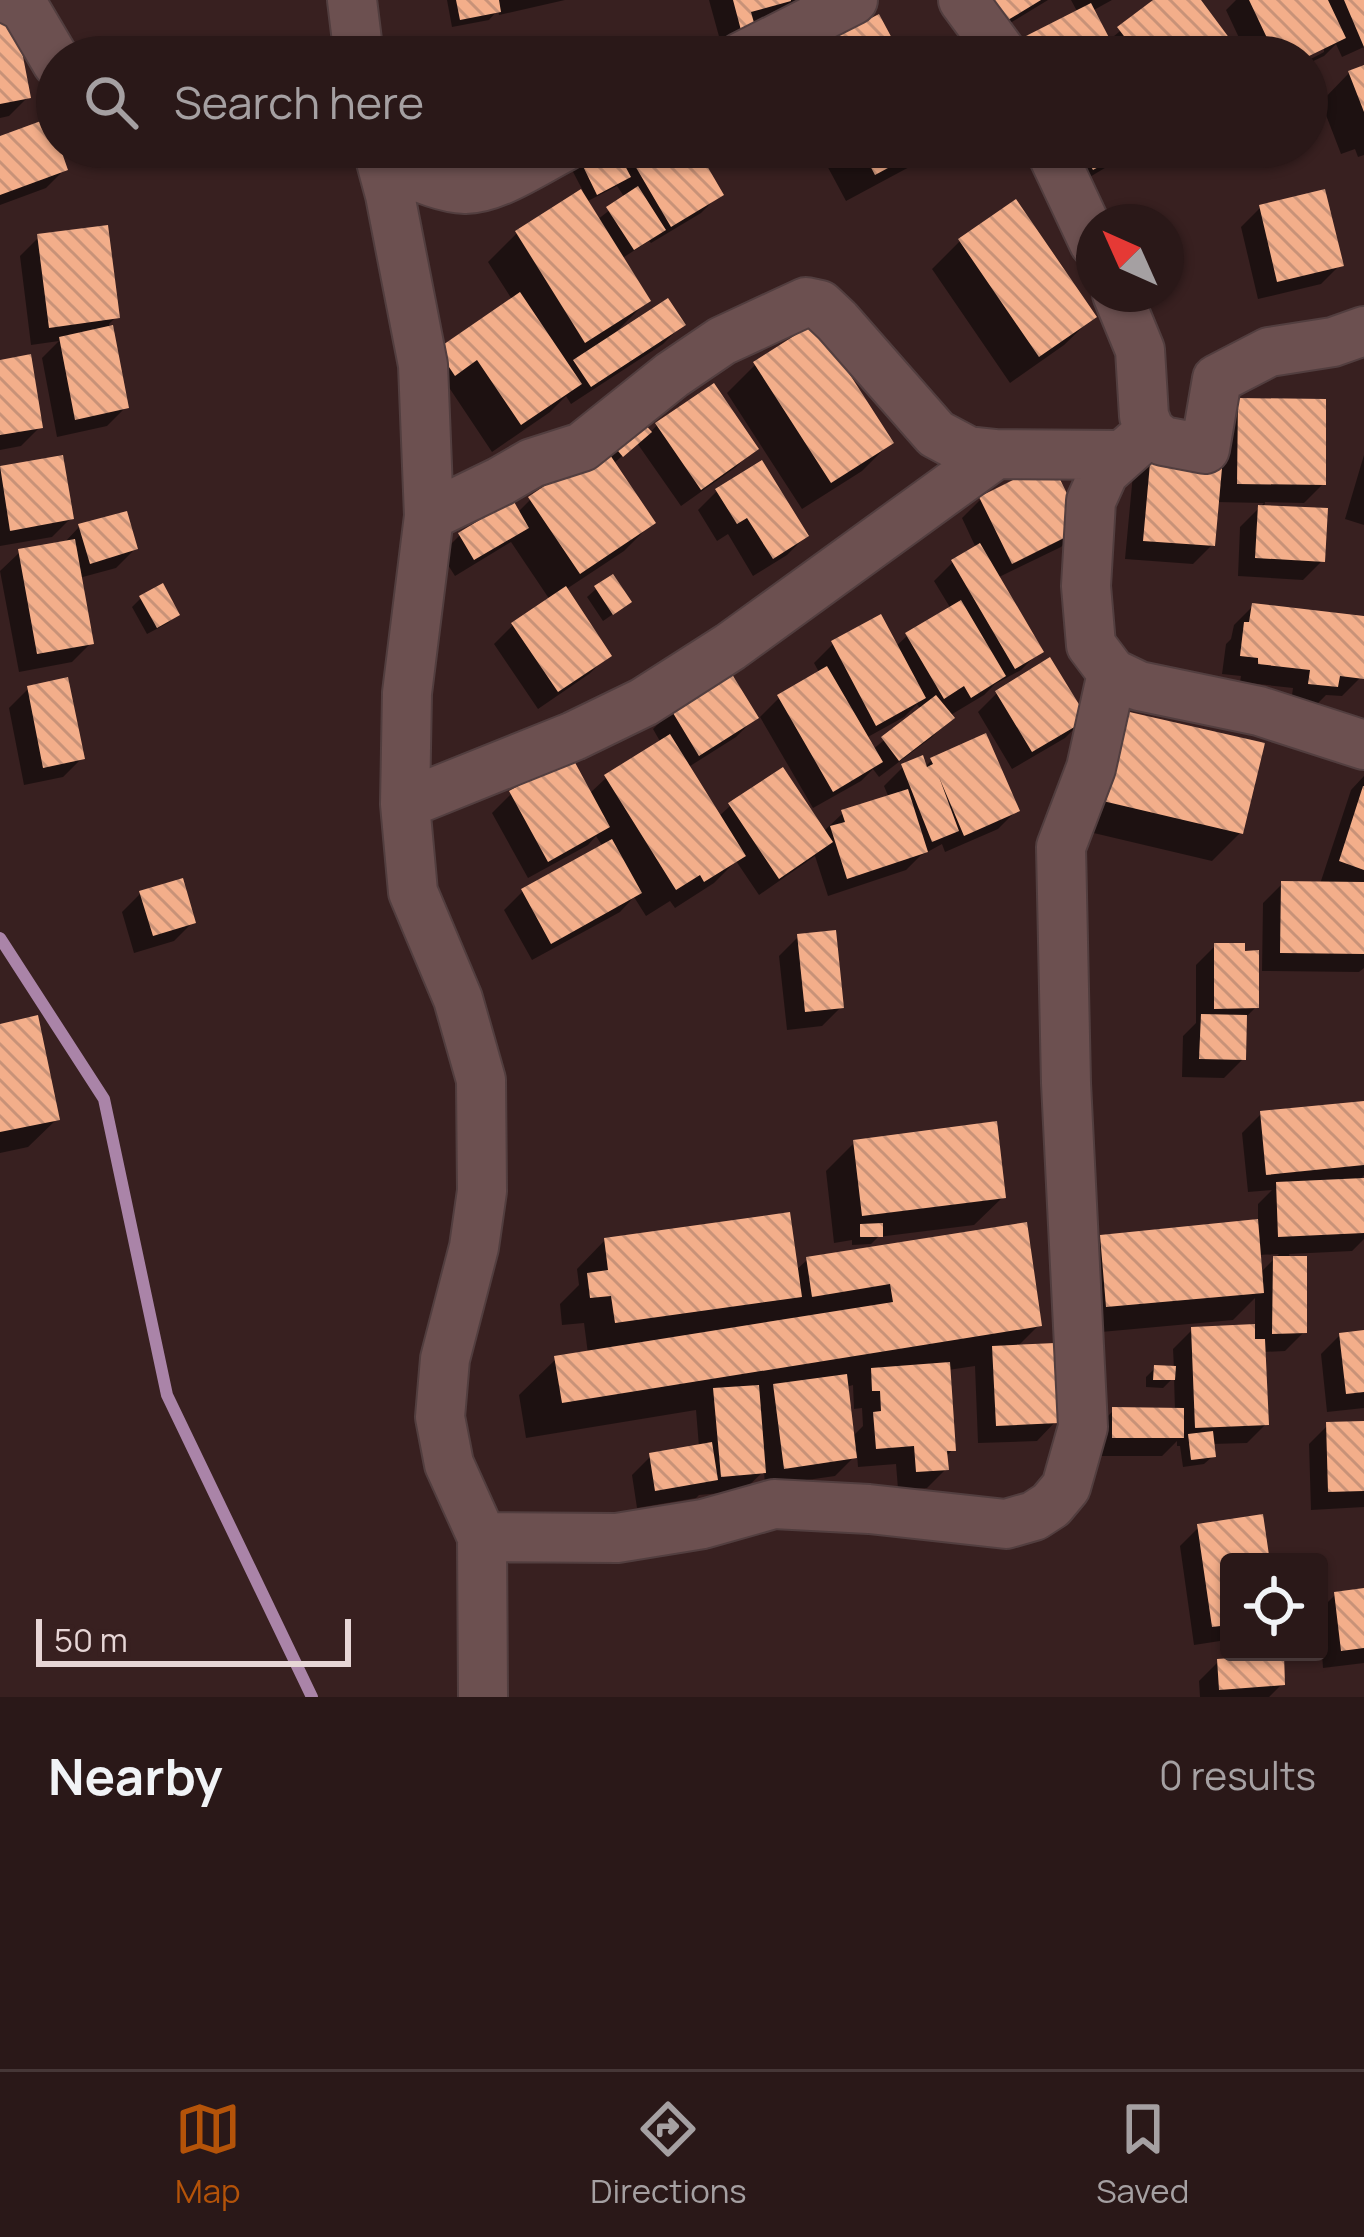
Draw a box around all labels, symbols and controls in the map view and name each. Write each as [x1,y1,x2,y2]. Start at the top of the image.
search box [36,36,1328,168]
icon: search [78,69,144,135]
text: Search here [174,71,424,133]
north arrow [1076,204,1184,312]
map controls [1220,1553,1328,1661]
button: locate [1220,1553,1328,1661]
scale bar [36,1613,351,1666]
text: 50 m [54,1617,128,1662]
text: Nearby [48,1741,223,1810]
text: 0 results [1159,1748,1316,1802]
tab: Map [175,2096,241,2213]
tab: Directions [590,2096,747,2213]
tab: Saved [1096,2096,1189,2213]

